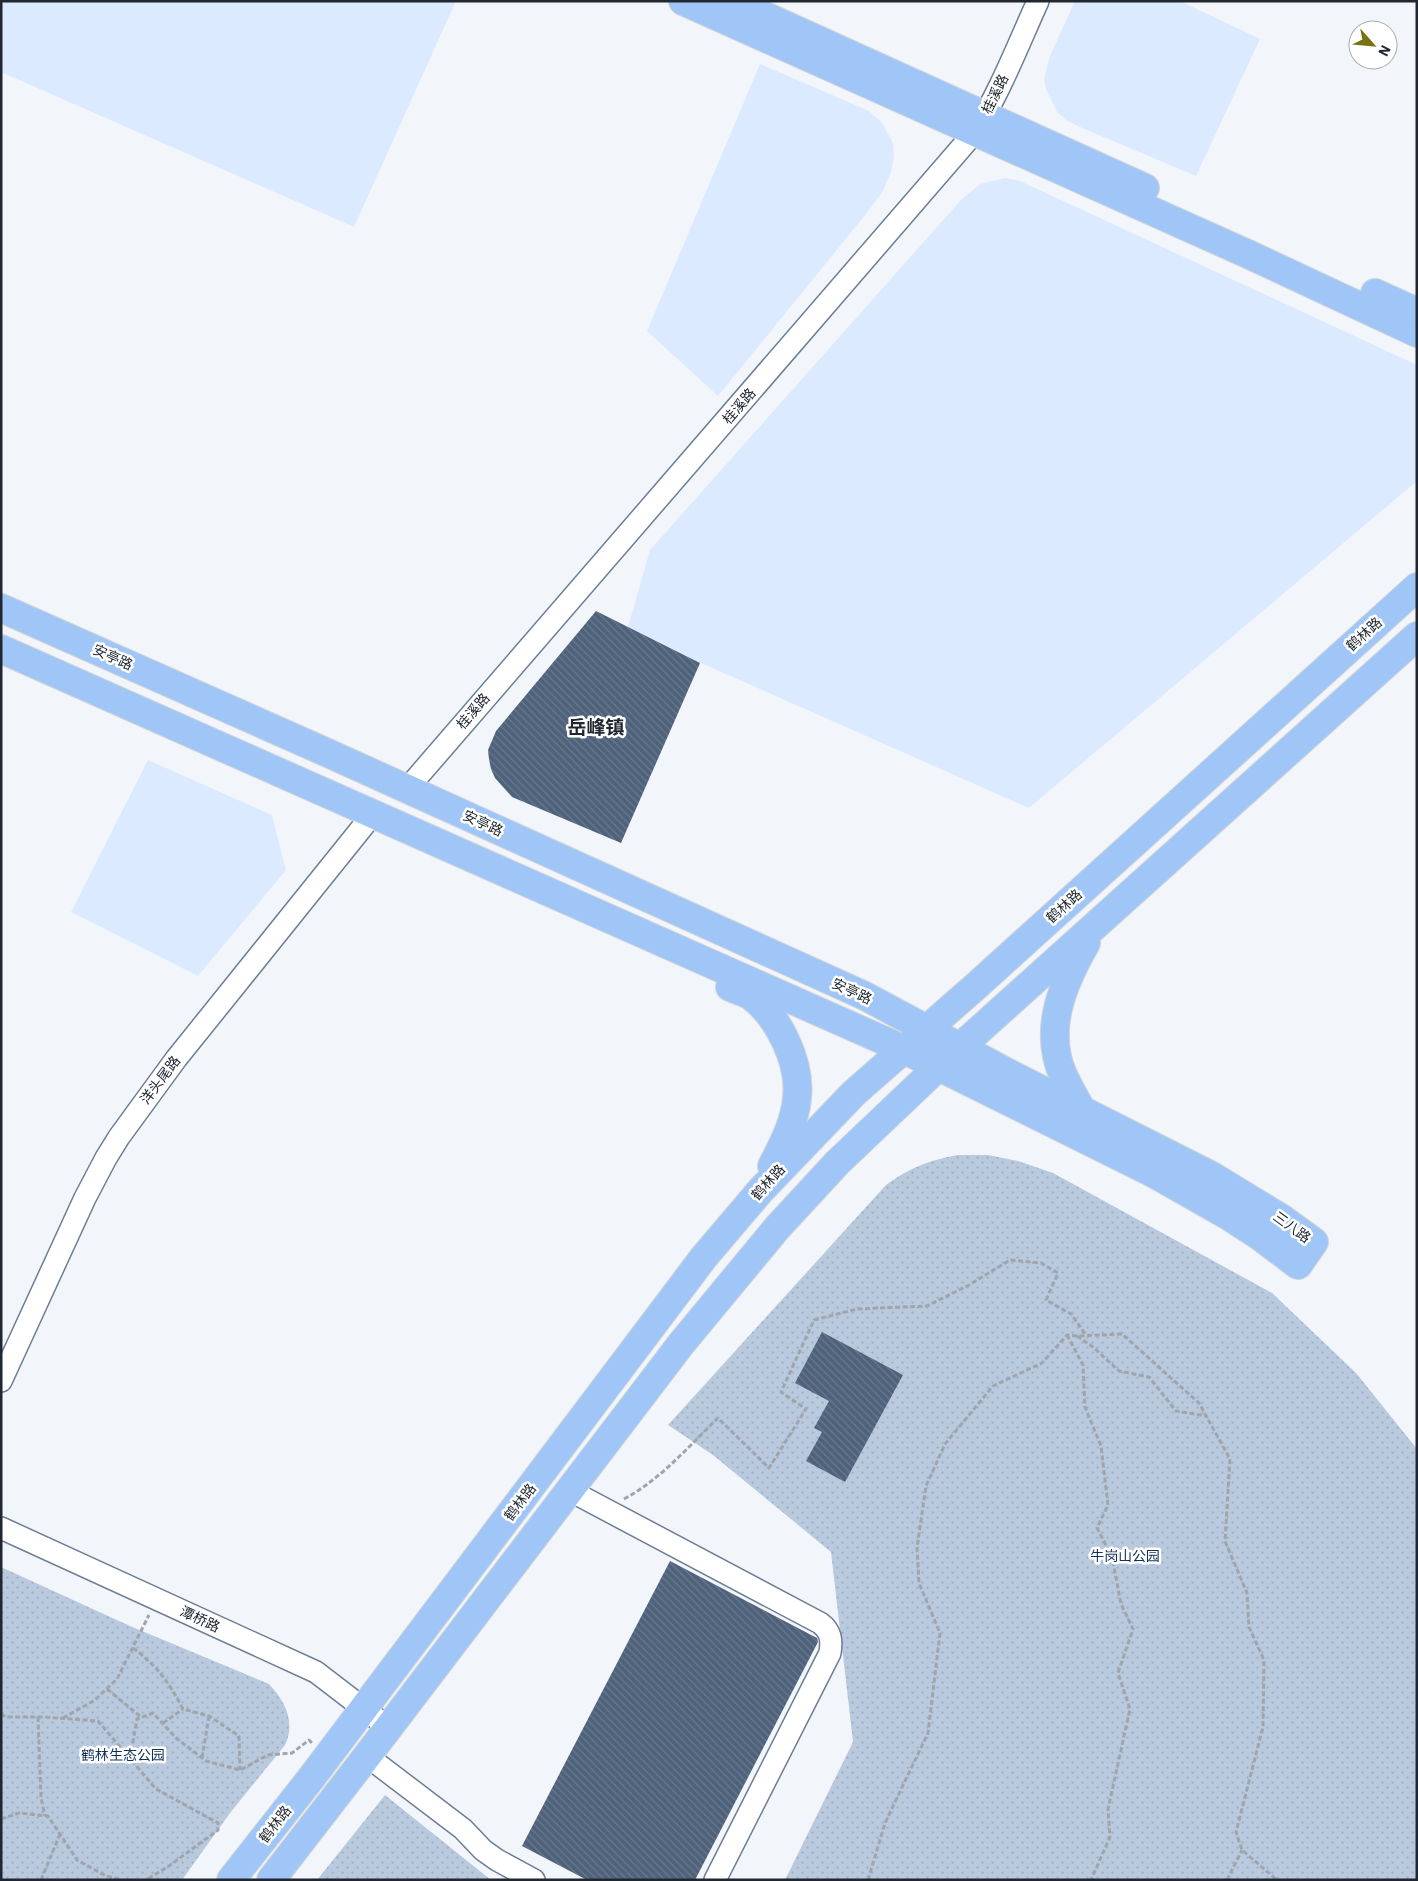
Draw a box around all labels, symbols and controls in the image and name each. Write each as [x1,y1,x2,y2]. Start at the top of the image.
north arrow [1348,20,1398,70]
text: N [1374,42,1395,60]
street label: 桂溪路 [978,71,1012,117]
street label: 桂溪路 [718,384,760,428]
street label: 鹤林路 [1342,613,1386,655]
street label: 安亭路 [90,640,136,674]
street label: 桂溪路 [452,689,494,733]
district label: 岳峰镇 [567,715,625,739]
street label: 安亭路 [460,806,506,840]
street label: 鹤林路 [1042,885,1086,927]
street label: 安亭路 [829,974,875,1008]
street label: 洋头尾路 [136,1052,184,1108]
street label: 鹤林路 [747,1160,789,1204]
street label: 三八路 [1270,1207,1314,1247]
street label: 鹤林路 [500,1480,540,1524]
park label: 牛岗山公园 [1090,1547,1160,1565]
street label: 潭桥路 [177,1602,223,1636]
park label: 鹤林生态公园 [81,1746,165,1764]
street label: 鹤林路 [255,1802,295,1846]

